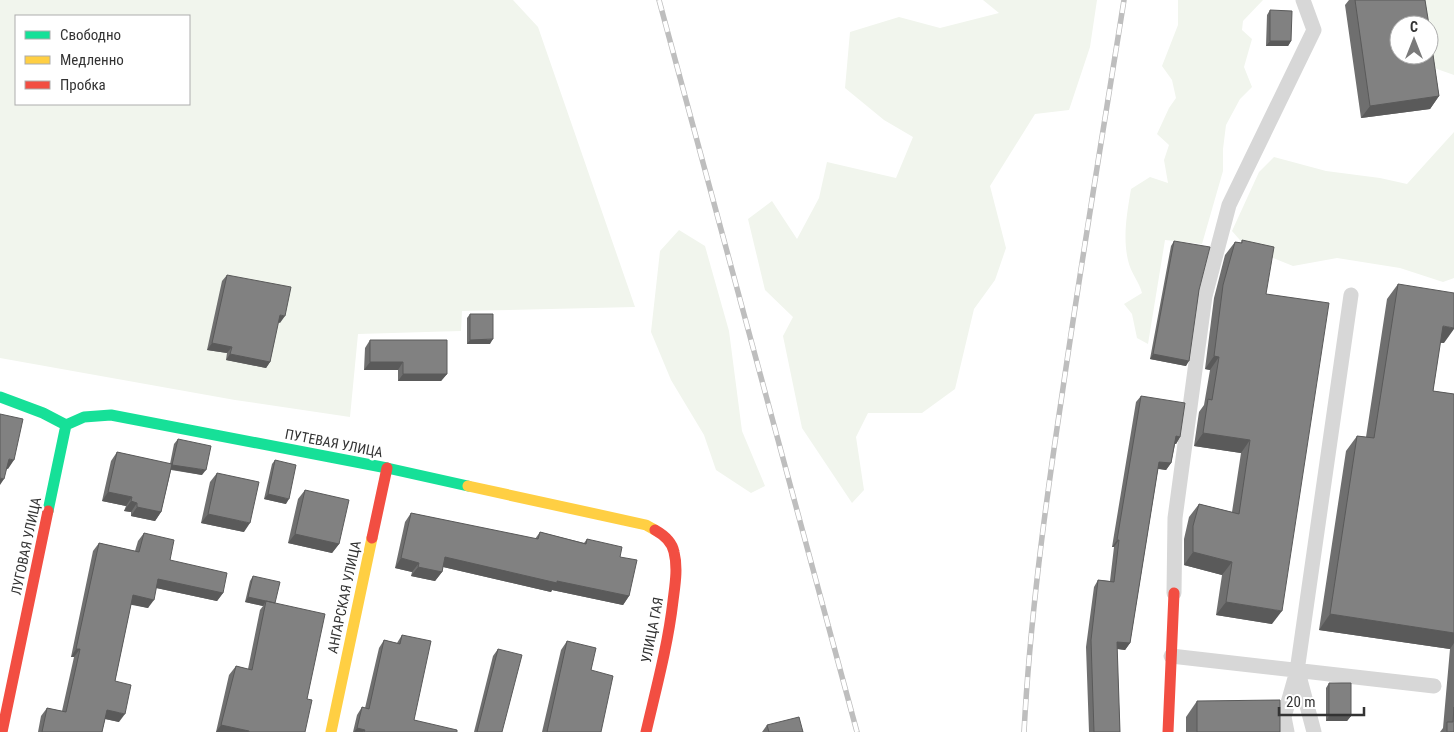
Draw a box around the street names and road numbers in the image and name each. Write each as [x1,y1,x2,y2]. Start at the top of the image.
street label: ПУТЕВАЯ УЛИЦА [284,426,384,460]
street label: ЛУГОВАЯ УЛИЦА [8,496,44,596]
street label: АНГАРСКАЯ УЛИЦА [324,539,364,655]
street label: УЛИЦА ГАЯ [638,596,666,664]

